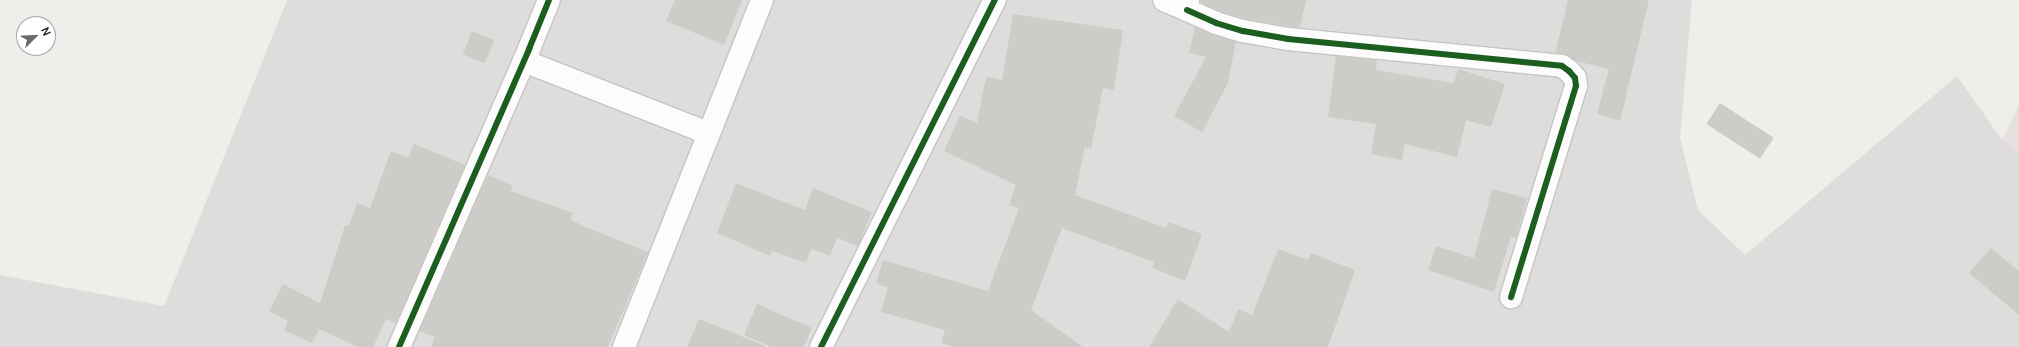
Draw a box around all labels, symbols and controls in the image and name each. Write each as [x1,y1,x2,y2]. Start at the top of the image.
north arrow [16,16,56,56]
text: N [38,25,55,38]

